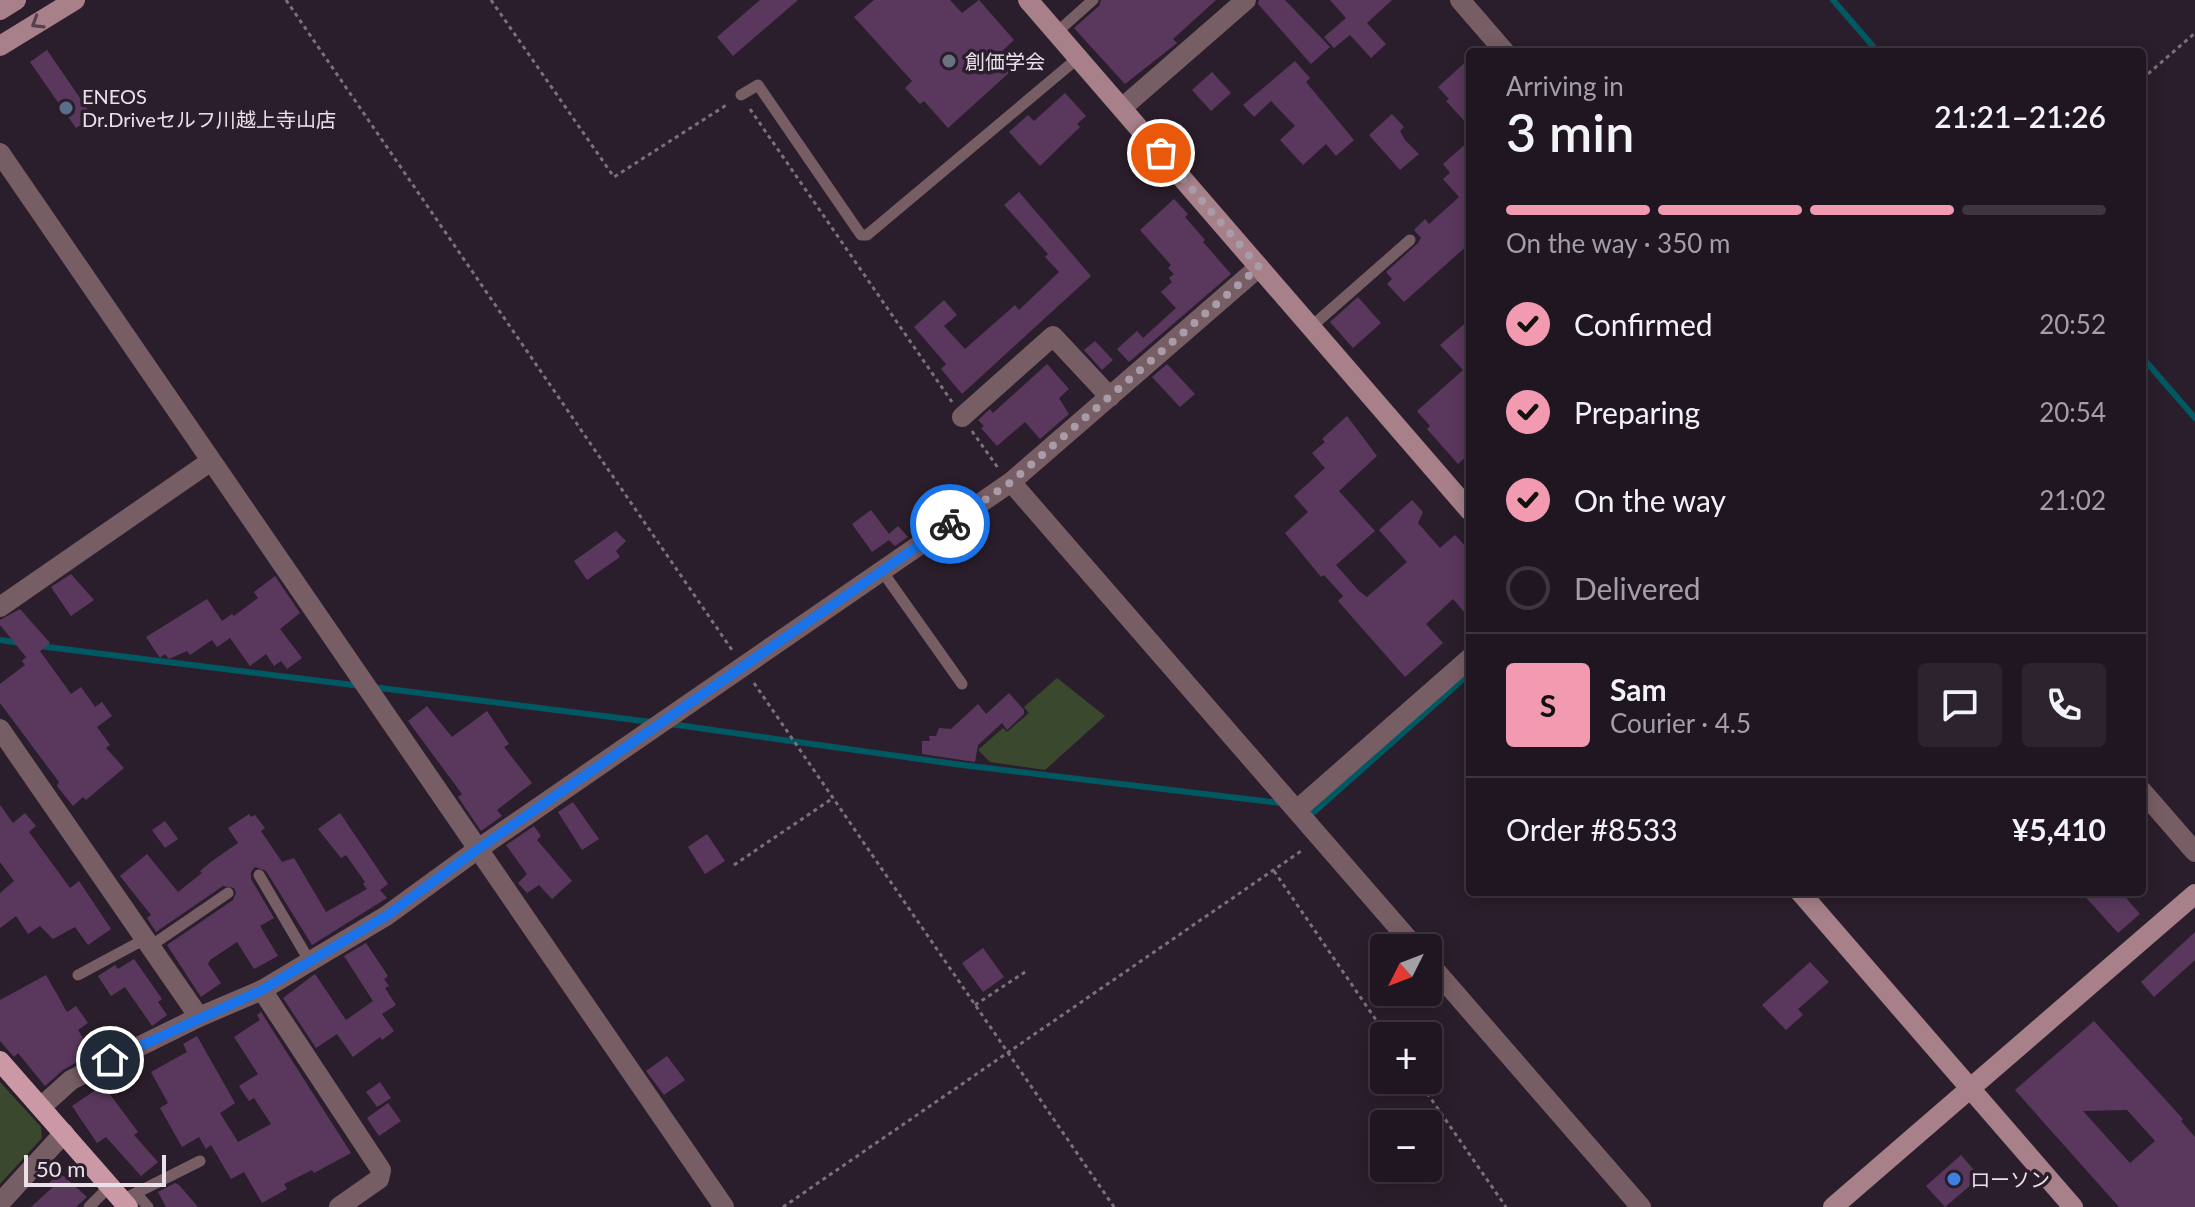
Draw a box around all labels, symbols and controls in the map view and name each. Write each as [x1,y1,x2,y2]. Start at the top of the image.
one-way arrow [31,13,46,29]
place label: 創価学会 [965,49,1045,73]
marker: 創価学会 [940,52,958,70]
text: Arriving in [1506,70,1624,102]
place label: ENEOS Dr.Driveセルフ川越上寺山店 [82,84,336,131]
text: 21:21–21:26 [1934,98,2106,134]
marker: ENEOS Dr.Driveセルフ川越上寺山店 [57,99,75,117]
text: 3 min [1506,101,1634,163]
pin [1127,119,1195,187]
icon: bag [1139,131,1183,175]
text: On the way · 350 m [1506,227,1730,259]
icon: check [1506,302,1550,346]
text: Confirmed [1574,306,1713,342]
text: 20:52 [2039,308,2106,340]
icon: check [1506,390,1550,434]
text: Preparing [1574,394,1700,430]
text: 20:54 [2039,396,2106,428]
icon: check [1506,478,1550,522]
text: On the way [1574,482,1726,518]
courier [910,484,990,564]
text: 21:02 [2039,484,2106,516]
icon: bike [928,502,972,546]
text: Delivered [1574,570,1701,606]
button: chat [1918,663,2002,747]
button: phone [2022,663,2106,747]
text: Sam [1610,671,1667,707]
text: S [1540,687,1556,723]
text: Courier · 4.5 [1610,707,1751,739]
text: Order #8533 [1506,811,1678,847]
text: ¥5,410 [2012,811,2106,847]
north arrow [1370,934,1442,1006]
map controls [1370,934,1442,1182]
button: + [1370,1022,1442,1094]
pin [76,1026,144,1094]
icon: home [88,1038,132,1082]
button: − [1370,1110,1442,1182]
scale bar [24,1151,166,1187]
text: 50 m [36,1155,85,1182]
place label: ローソン [1970,1167,2050,1191]
marker: ローソン [1945,1170,1963,1188]

